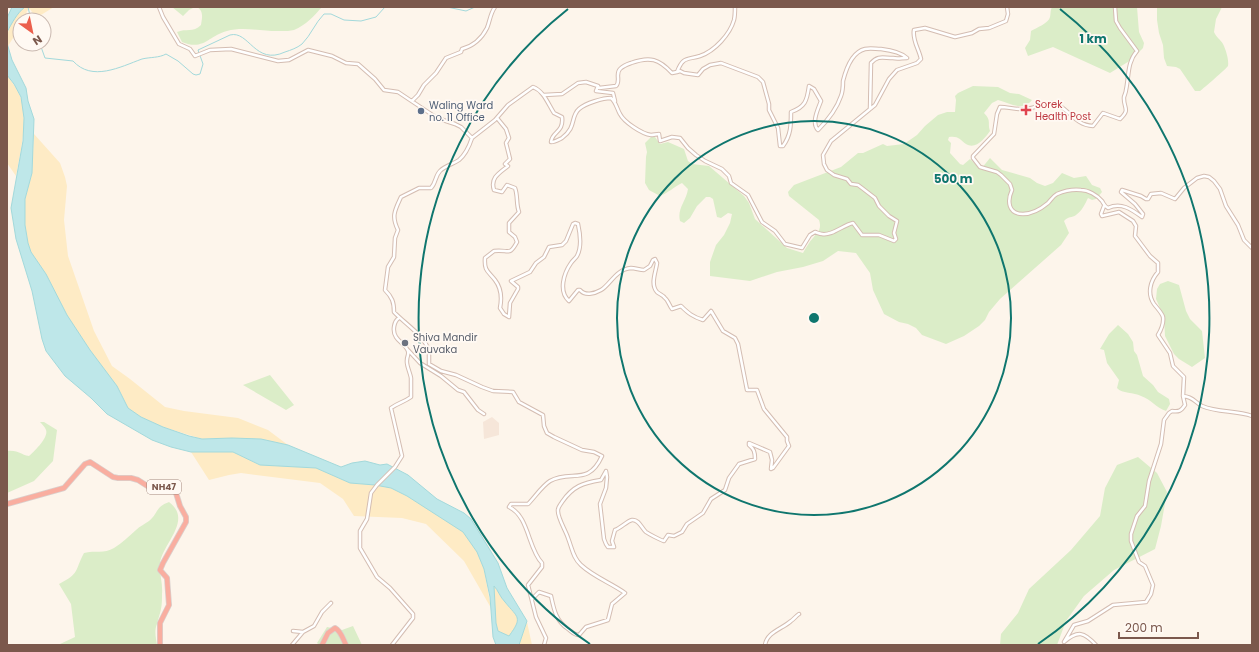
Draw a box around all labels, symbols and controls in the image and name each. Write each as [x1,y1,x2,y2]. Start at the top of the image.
north arrow [12,12,52,52]
text: 1 km [1079,30,1107,47]
text: N [30,31,45,49]
place label: Sorek Health Post [1035,97,1091,124]
place label: Waling Ward no. 11 Office [429,98,493,125]
marker: Sorek Health Post [1020,104,1032,116]
marker: Waling Ward no. 11 Office [416,106,426,116]
text: 500 m [934,170,973,187]
centre of rings [807,311,821,325]
place label: Shiva Mandir Vauvaka [413,330,478,357]
marker: Shiva Mandir Vauvaka [400,338,410,348]
road number: NH47 [147,480,181,494]
scale bar [1119,614,1198,640]
text: 200 m [1125,619,1163,636]

